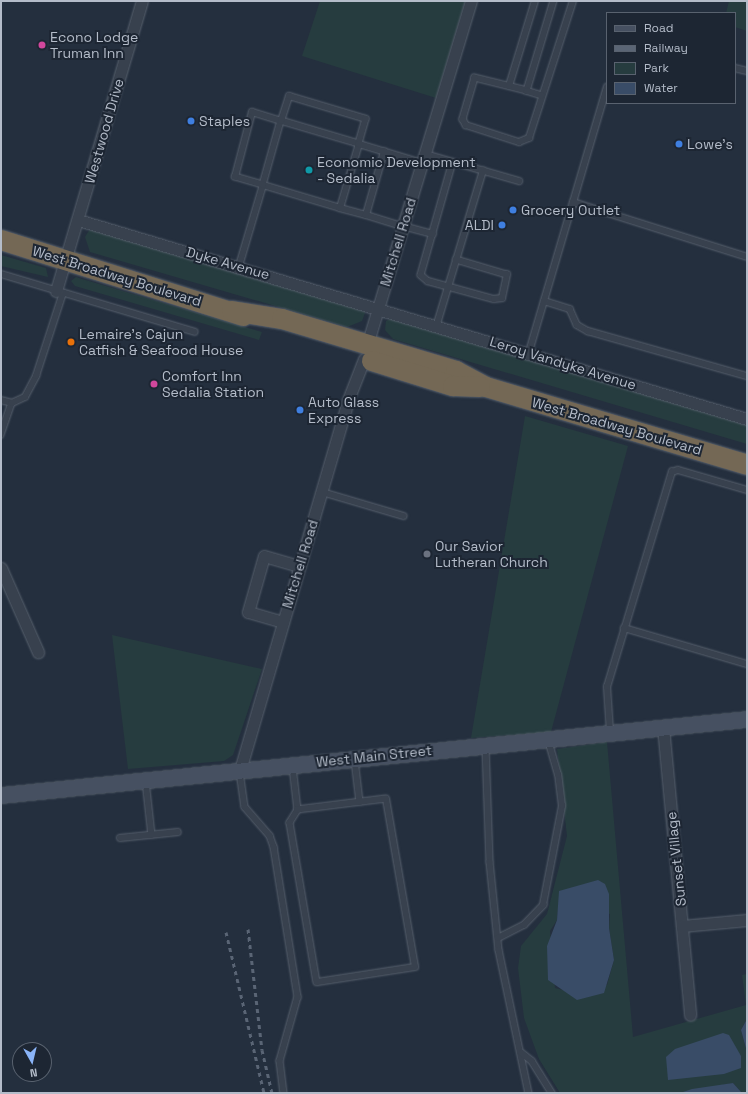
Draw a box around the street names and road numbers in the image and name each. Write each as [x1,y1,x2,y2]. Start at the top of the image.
street label: Westwood Drive [81,77,127,185]
street label: Mitchell Road [377,196,419,288]
street label: West Broadway Boulevard [30,242,204,310]
street label: Dyke Avenue [184,243,272,283]
street label: Leroy Vandyke Avenue [488,333,638,393]
street label: West Broadway Boulevard [530,394,704,458]
street label: Mitchell Road [279,518,321,610]
street label: West Main Street [315,742,433,770]
street label: Sunset Village [663,811,689,907]

